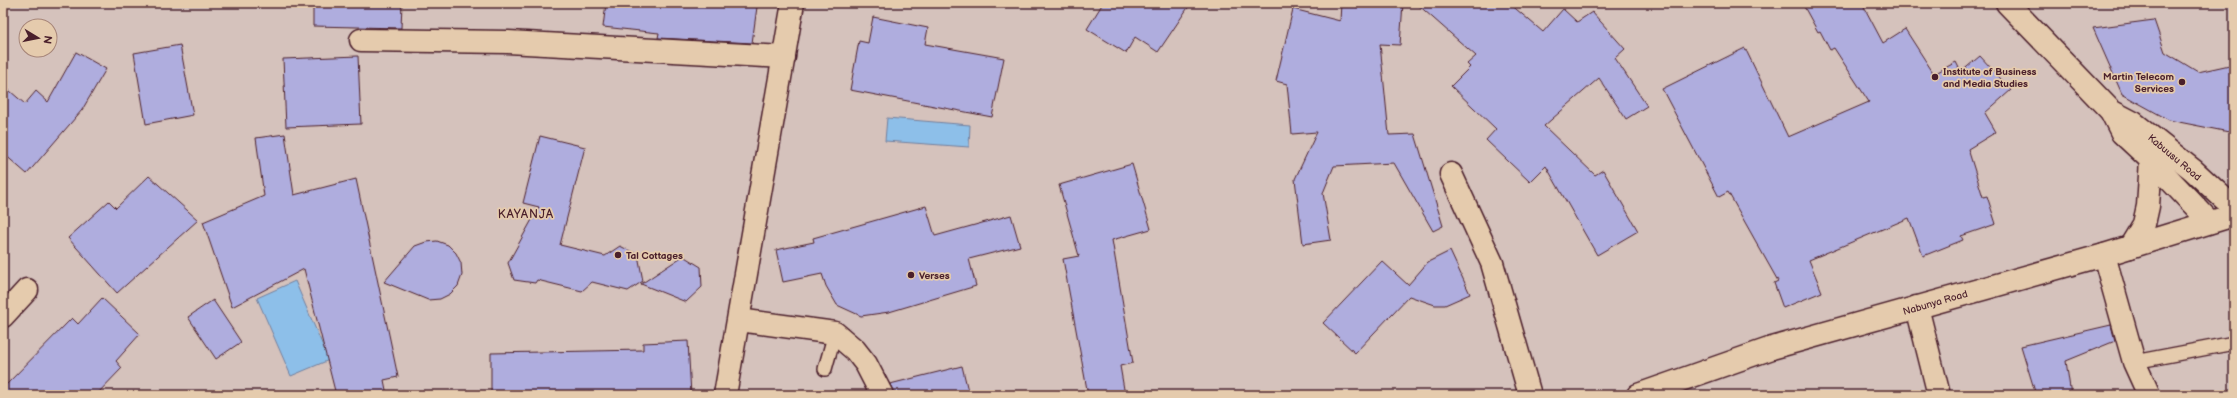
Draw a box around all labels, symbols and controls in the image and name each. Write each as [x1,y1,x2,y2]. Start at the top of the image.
north arrow [18,18,58,58]
text: N [40,34,54,45]
place label: Institute of Business and Media Studies [1943,66,2037,90]
place label: Martin Telecom Services [2103,71,2174,95]
marker: Institute of Business and Media Studies [1930,72,1940,82]
marker: Martin Telecom Services [2177,77,2187,87]
street label: Kabuusu Road [2145,132,2204,184]
district label: KAYANJA [498,207,554,222]
marker: Tal Cottages [613,250,623,260]
place label: Tal Cottages [626,250,683,262]
marker: Verses [906,270,916,280]
place label: Verses [919,270,950,282]
street label: Nabunya Road [1902,288,1969,318]

